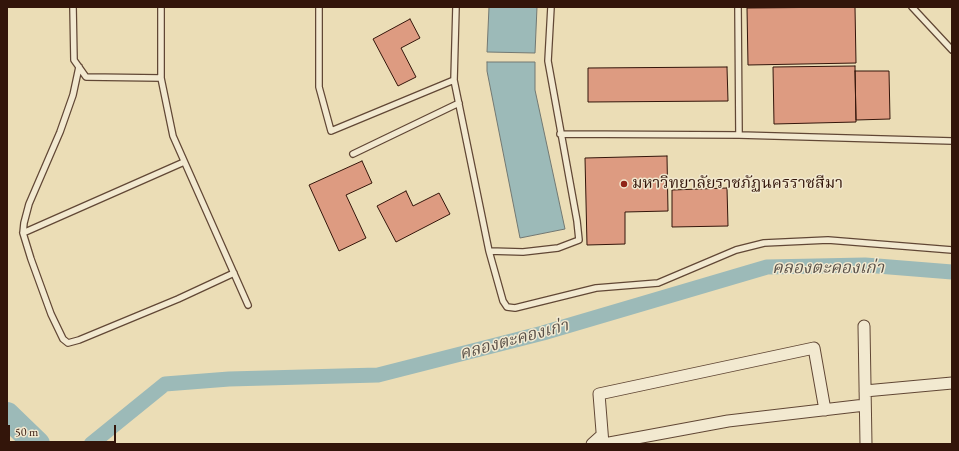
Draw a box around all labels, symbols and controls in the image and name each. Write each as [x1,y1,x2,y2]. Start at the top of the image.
place label: มหาวิทยาลัยราชภัฏนครราชสีมา [632,174,843,194]
marker: มหาวิทยาลัยราชภัฏนครราชสีมา [619,179,629,189]
water label: คลองตะคองเก่า [772,258,884,278]
water label: คลองตะคองเก่า [457,316,571,364]
scale bar [10,417,118,443]
text: 50 m [15,424,38,440]

